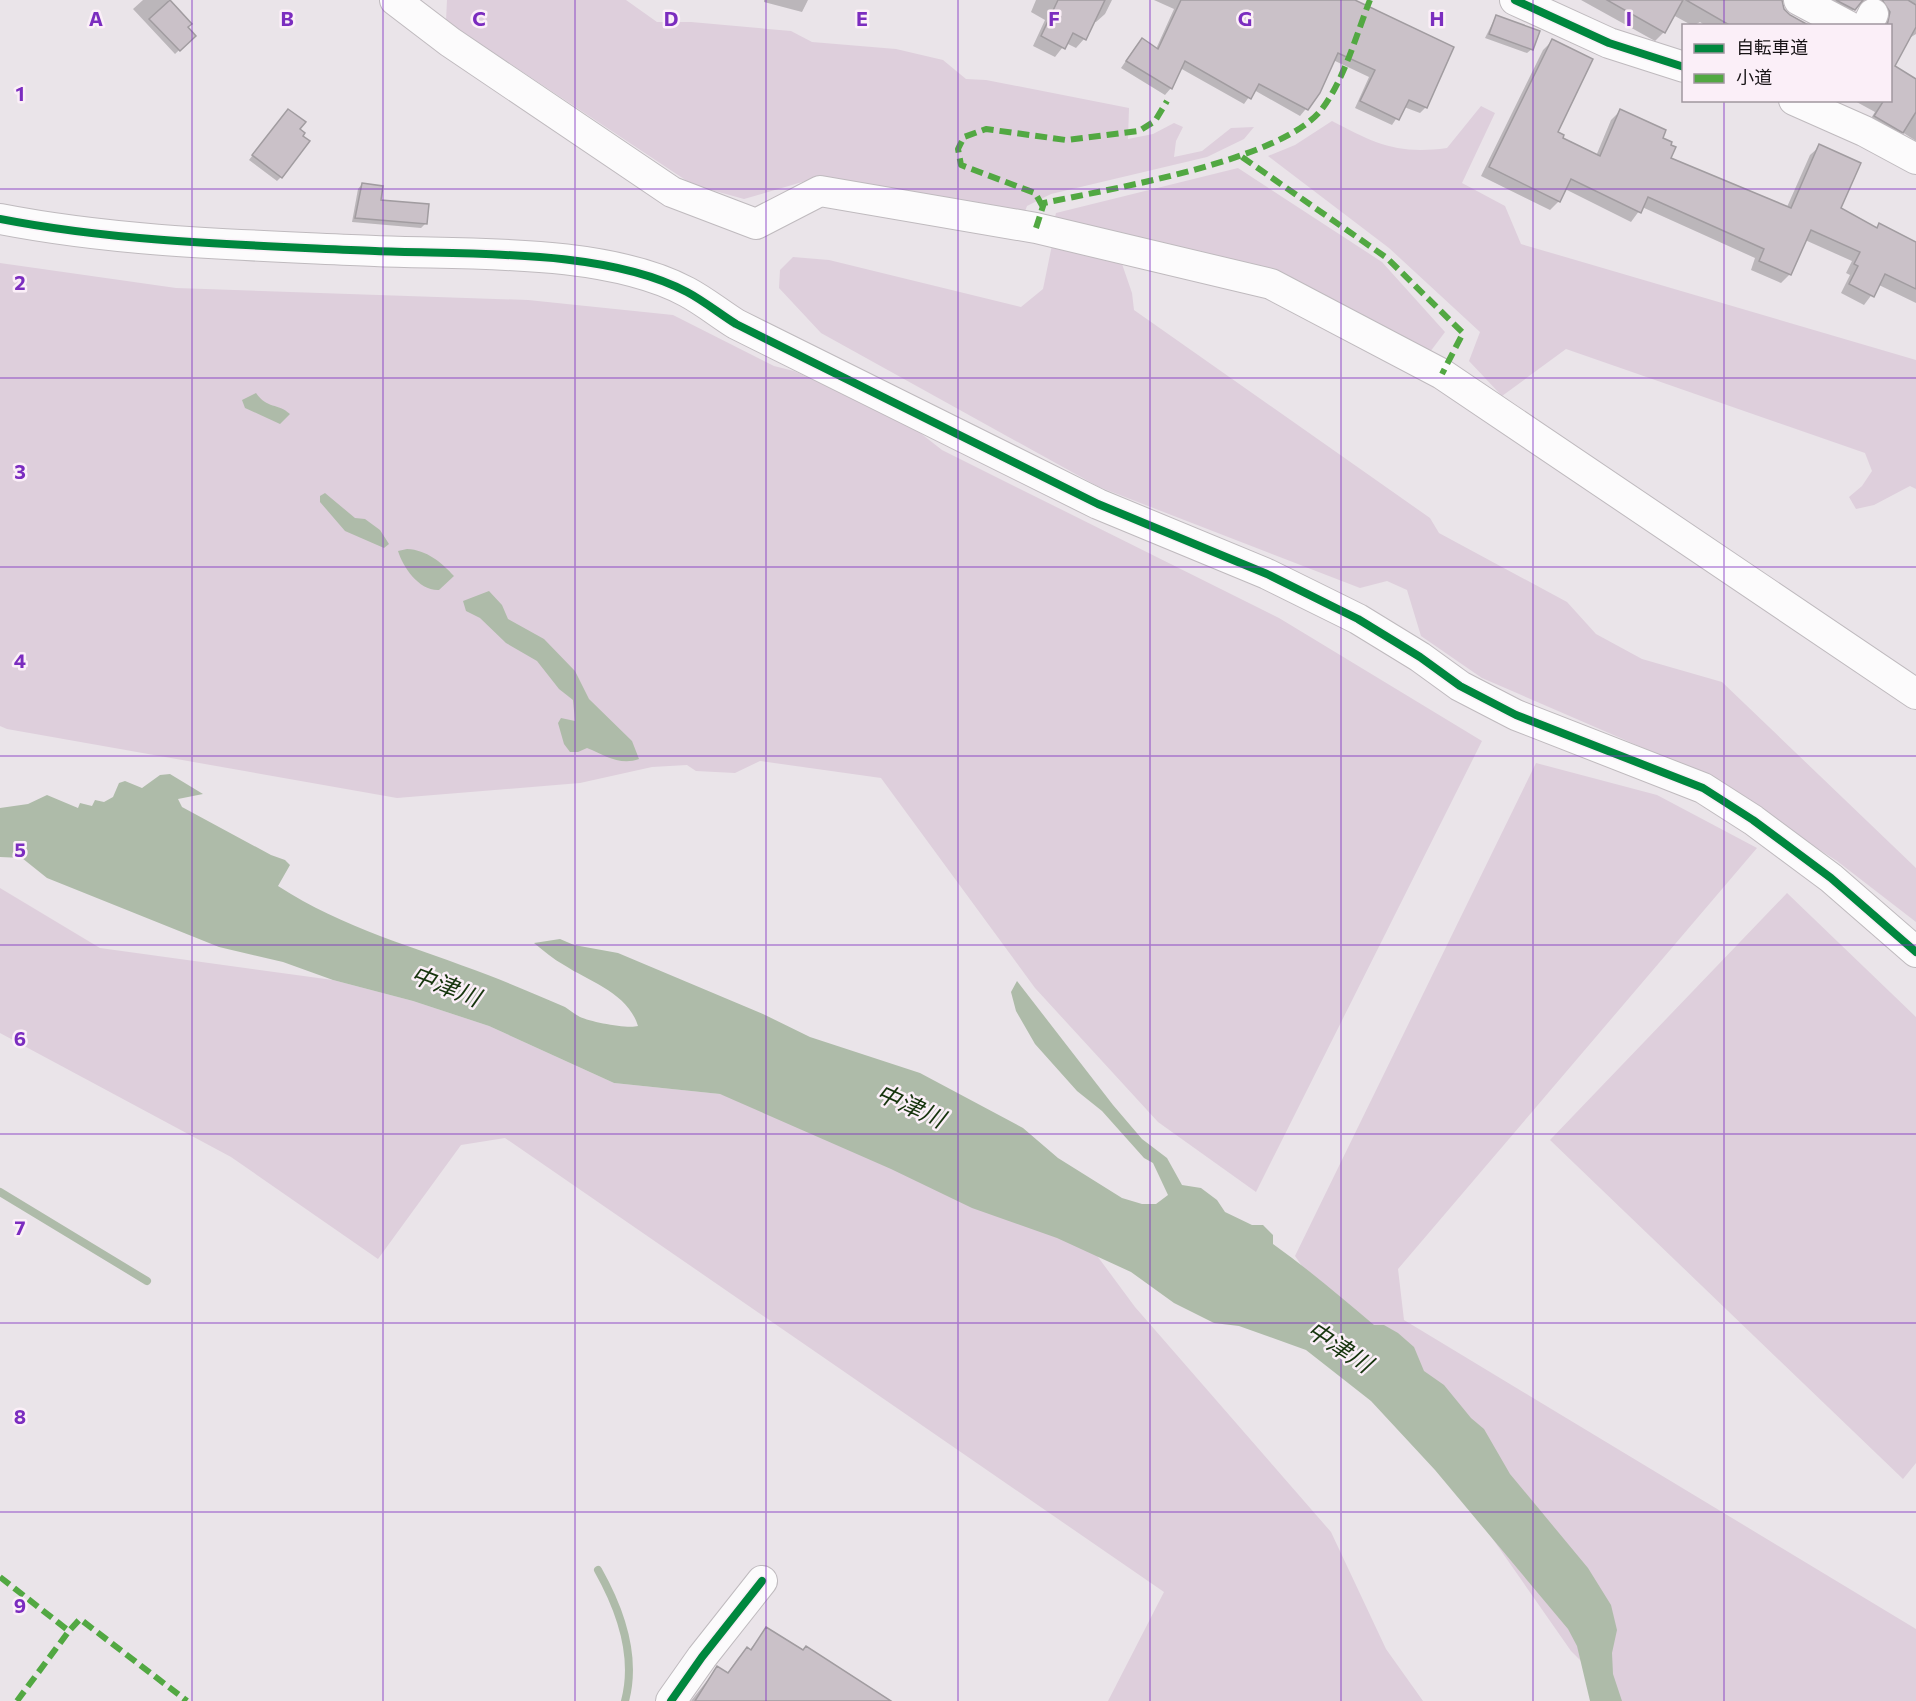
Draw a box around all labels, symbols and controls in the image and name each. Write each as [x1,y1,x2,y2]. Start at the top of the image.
text: A [89,6,103,30]
text: B [280,6,294,30]
text: C [472,6,486,30]
text: D [664,6,678,30]
text: E [856,6,868,30]
text: F [1048,6,1060,30]
text: G [1238,6,1252,30]
text: H [1430,6,1445,30]
text: I [1626,6,1632,30]
legend [1682,24,1892,102]
text: 自転車道 [1736,36,1808,58]
text: 小道 [1736,66,1772,88]
text: 1 [15,81,25,105]
text: 2 [14,270,26,294]
text: 3 [14,459,26,483]
text: 4 [14,648,26,672]
text: 5 [14,837,26,861]
water label: 中津川 [407,959,488,1013]
text: 6 [14,1026,26,1050]
water label: 中津川 [872,1077,953,1134]
text: 7 [15,1215,26,1239]
water label: 中津川 [1302,1314,1381,1379]
text: 8 [14,1404,26,1428]
text: 9 [14,1593,26,1617]

